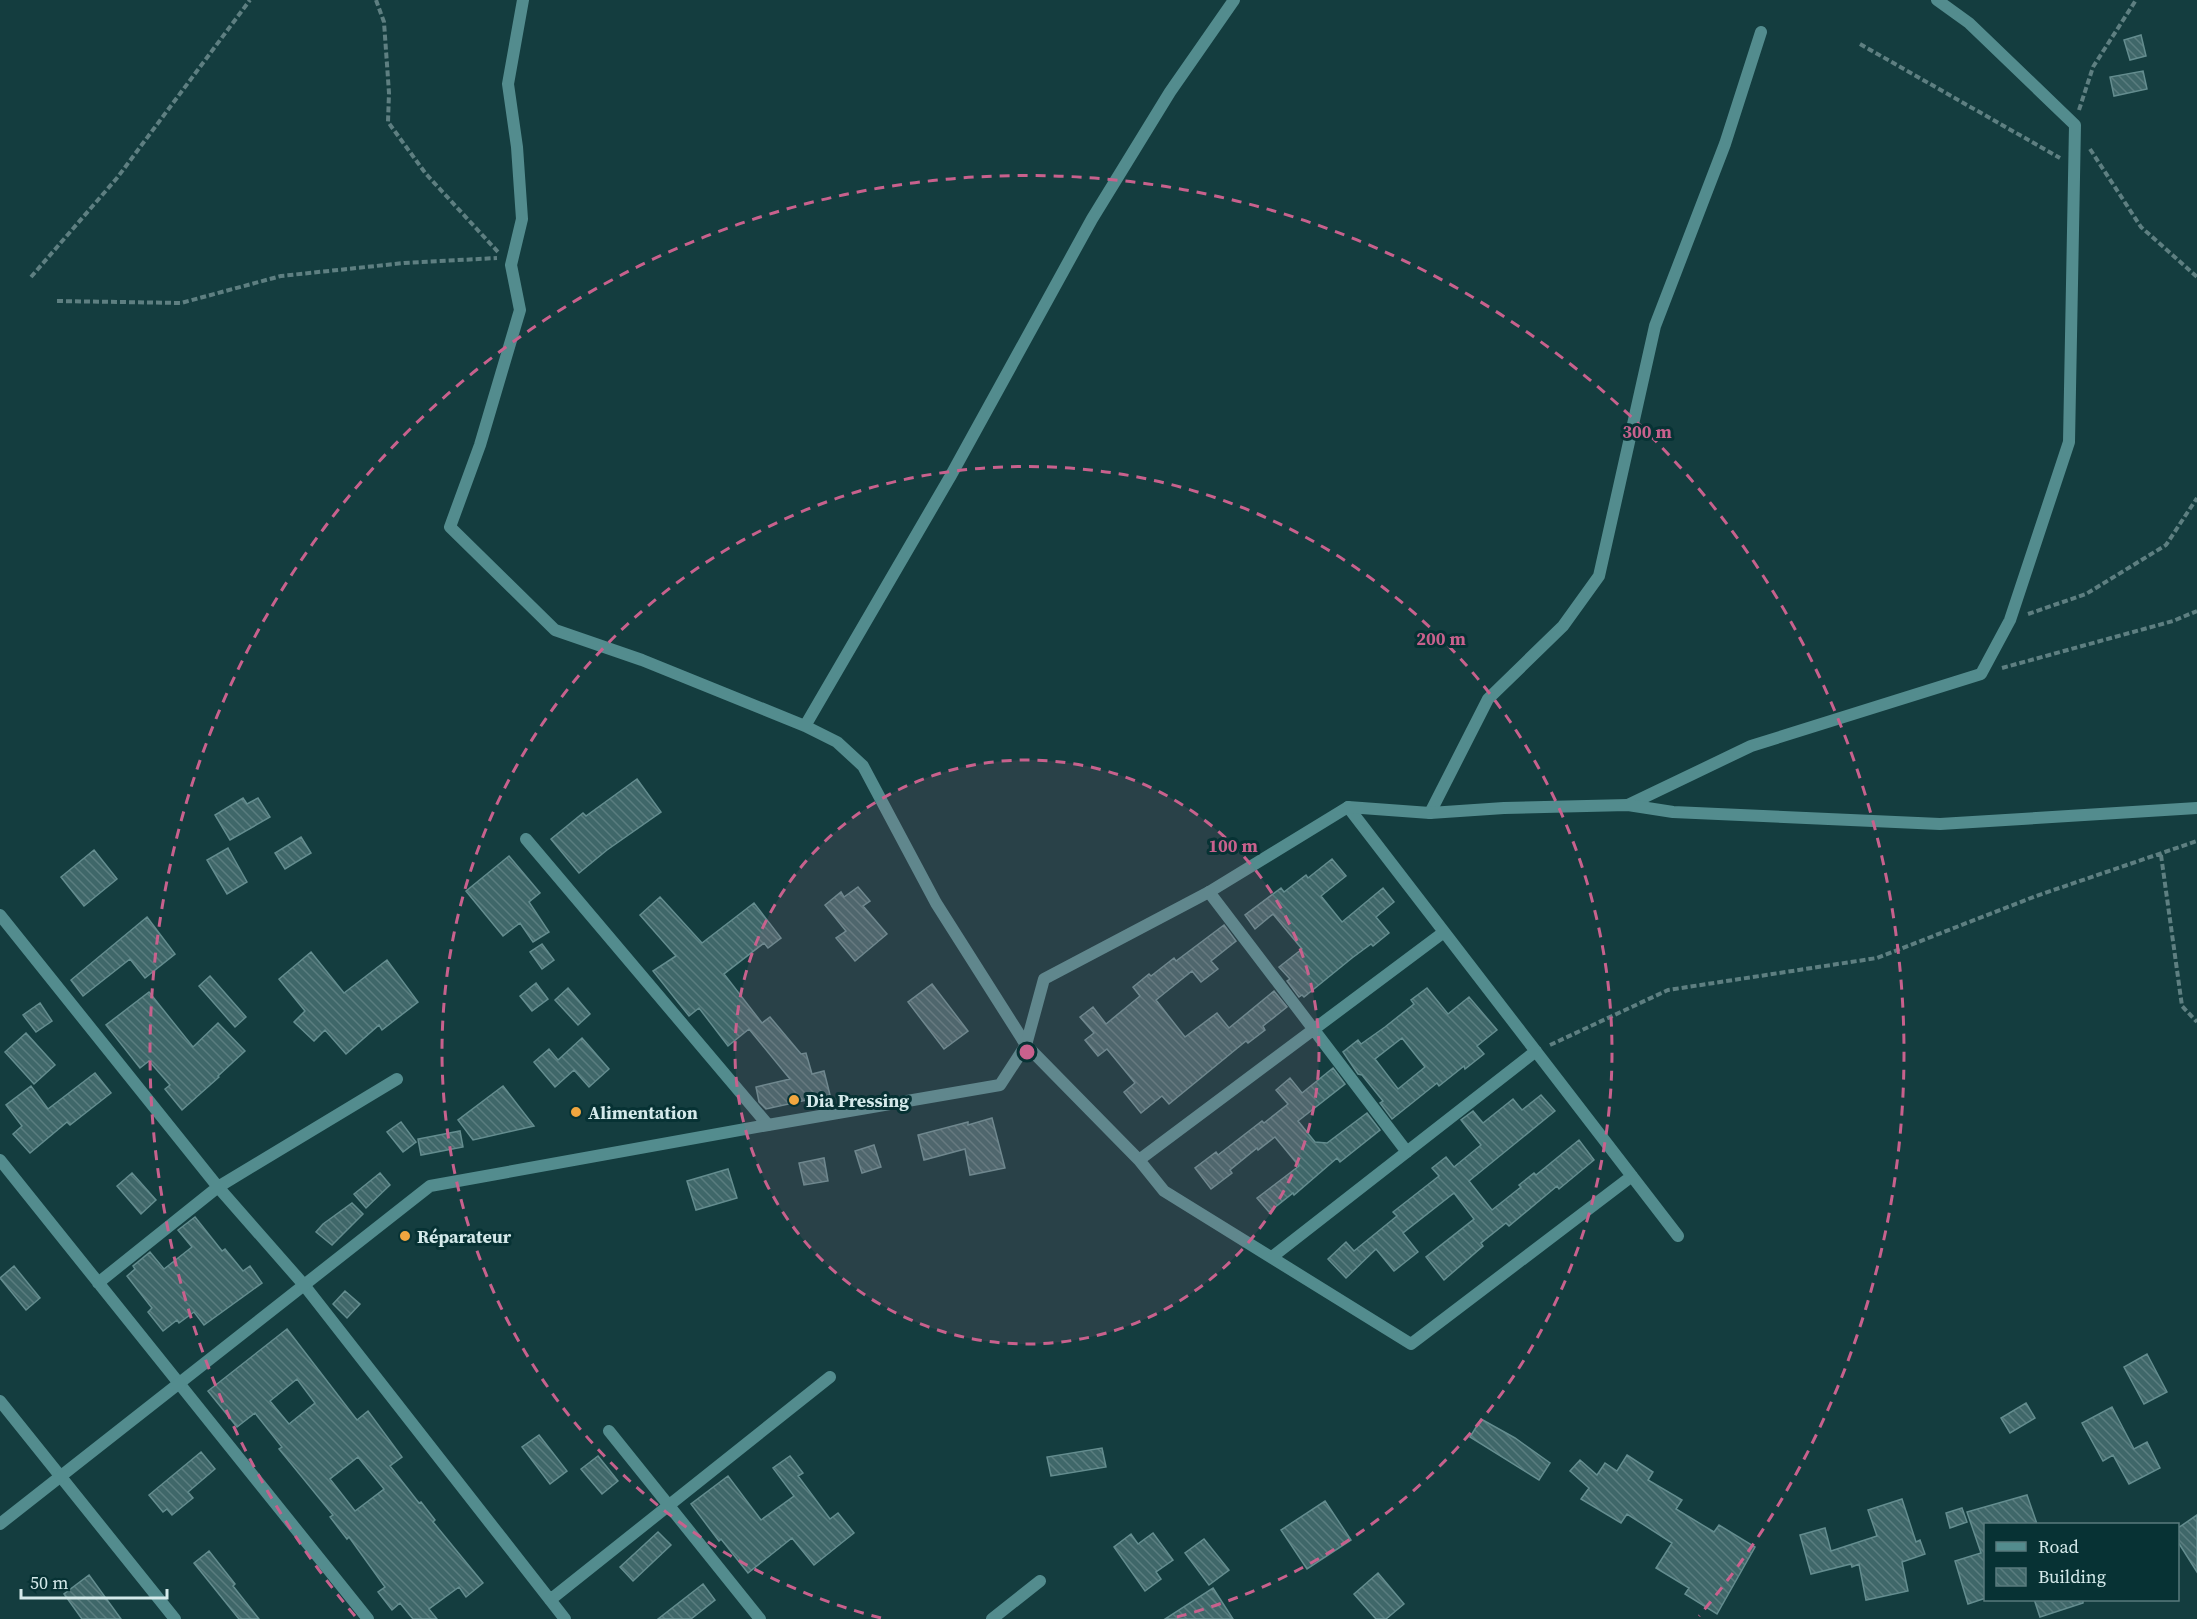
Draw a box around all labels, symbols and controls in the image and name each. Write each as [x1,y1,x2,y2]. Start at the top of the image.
text: 300 m [1622,419,1672,444]
text: 200 m [1416,626,1466,651]
text: 100 m [1208,833,1258,858]
centre of rings [1017,1042,1037,1062]
place label: Dia Pressing [806,1088,909,1113]
marker: Dia Pressing [787,1093,801,1107]
place label: Alimentation [588,1100,698,1125]
marker: Alimentation [569,1105,583,1119]
place label: Réparateur [417,1224,512,1249]
marker: Réparateur [398,1229,412,1243]
legend [1984,1523,2179,1601]
text: Road [2038,1534,2079,1559]
scale bar [21,1562,166,1600]
text: Building [2038,1564,2106,1589]
text: 50 m [30,1570,68,1595]

